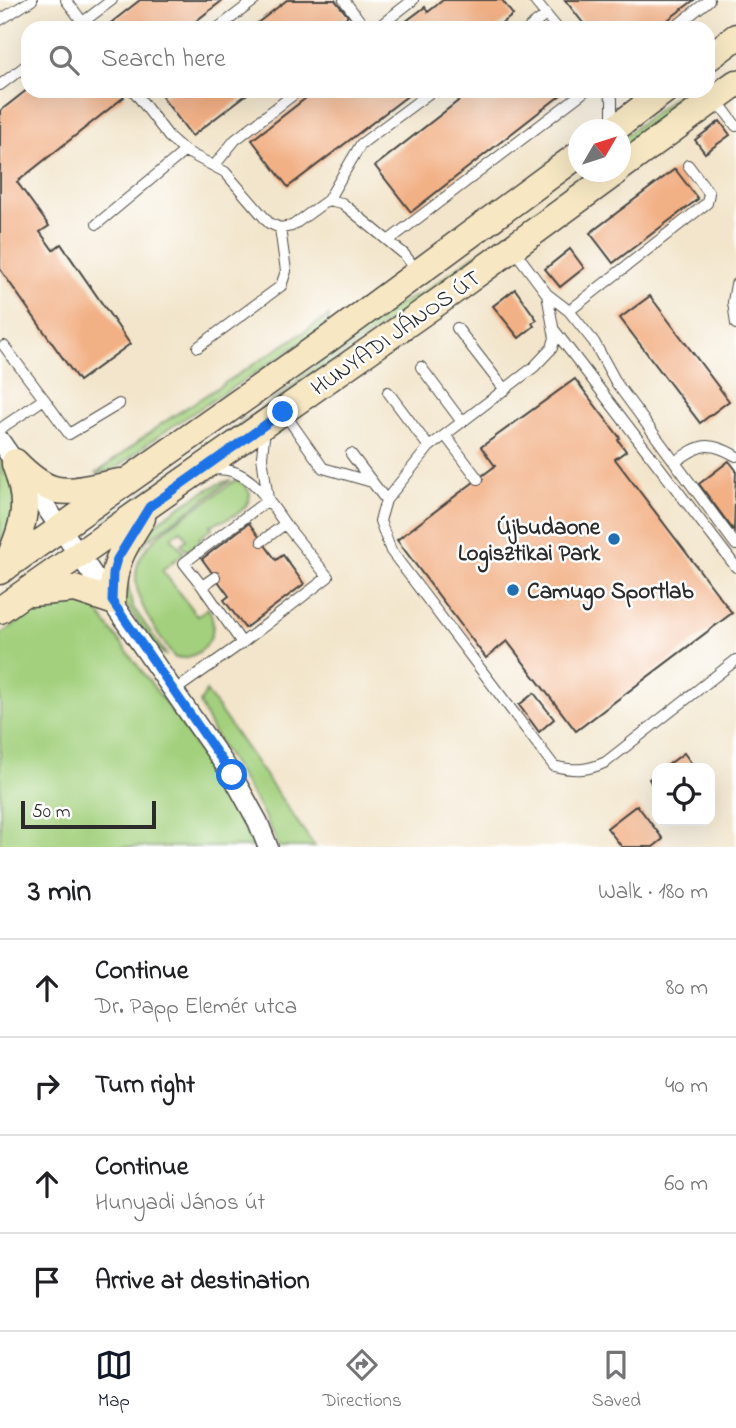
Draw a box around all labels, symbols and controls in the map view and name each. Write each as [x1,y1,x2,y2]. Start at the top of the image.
search box [21,21,715,98]
icon: search [45,41,83,79]
text: Search here [101,41,226,79]
north arrow [568,119,631,182]
street label: HUNYADI JÁNOS ÚT [304,262,488,405]
route end [267,396,298,427]
place label: Újbudaone Logisztikai Park [458,512,601,573]
marker: Újbudaone Logisztikai Park [606,531,622,547]
place label: Camugo Sportlab [527,576,694,611]
marker: Camugo Sportlab [505,582,521,598]
route start [216,759,247,790]
map controls [652,763,715,826]
button: locate [652,763,715,826]
scale bar [21,798,156,830]
text: 50 m [32,799,71,826]
text: 3 min [28,871,91,915]
text: Walk · 180 m [598,876,708,909]
text: Continue [95,953,188,991]
icon: ahead [28,969,66,1007]
text: 80 m [666,972,708,1005]
text: Dr. Papp Elemér utca [95,991,297,1024]
icon: right [28,1067,66,1105]
text: Turn right [95,1067,195,1105]
text: 40 m [665,1070,708,1103]
text: Continue [95,1149,188,1187]
icon: ahead [28,1165,66,1203]
text: 60 m [664,1168,708,1201]
text: Hunyadi János út [95,1187,265,1220]
icon: arrive [28,1263,66,1301]
text: Arrive at destination [95,1263,310,1301]
tab: Map [95,1346,133,1415]
tab: Directions [323,1346,402,1415]
tab: Saved [592,1346,641,1415]

